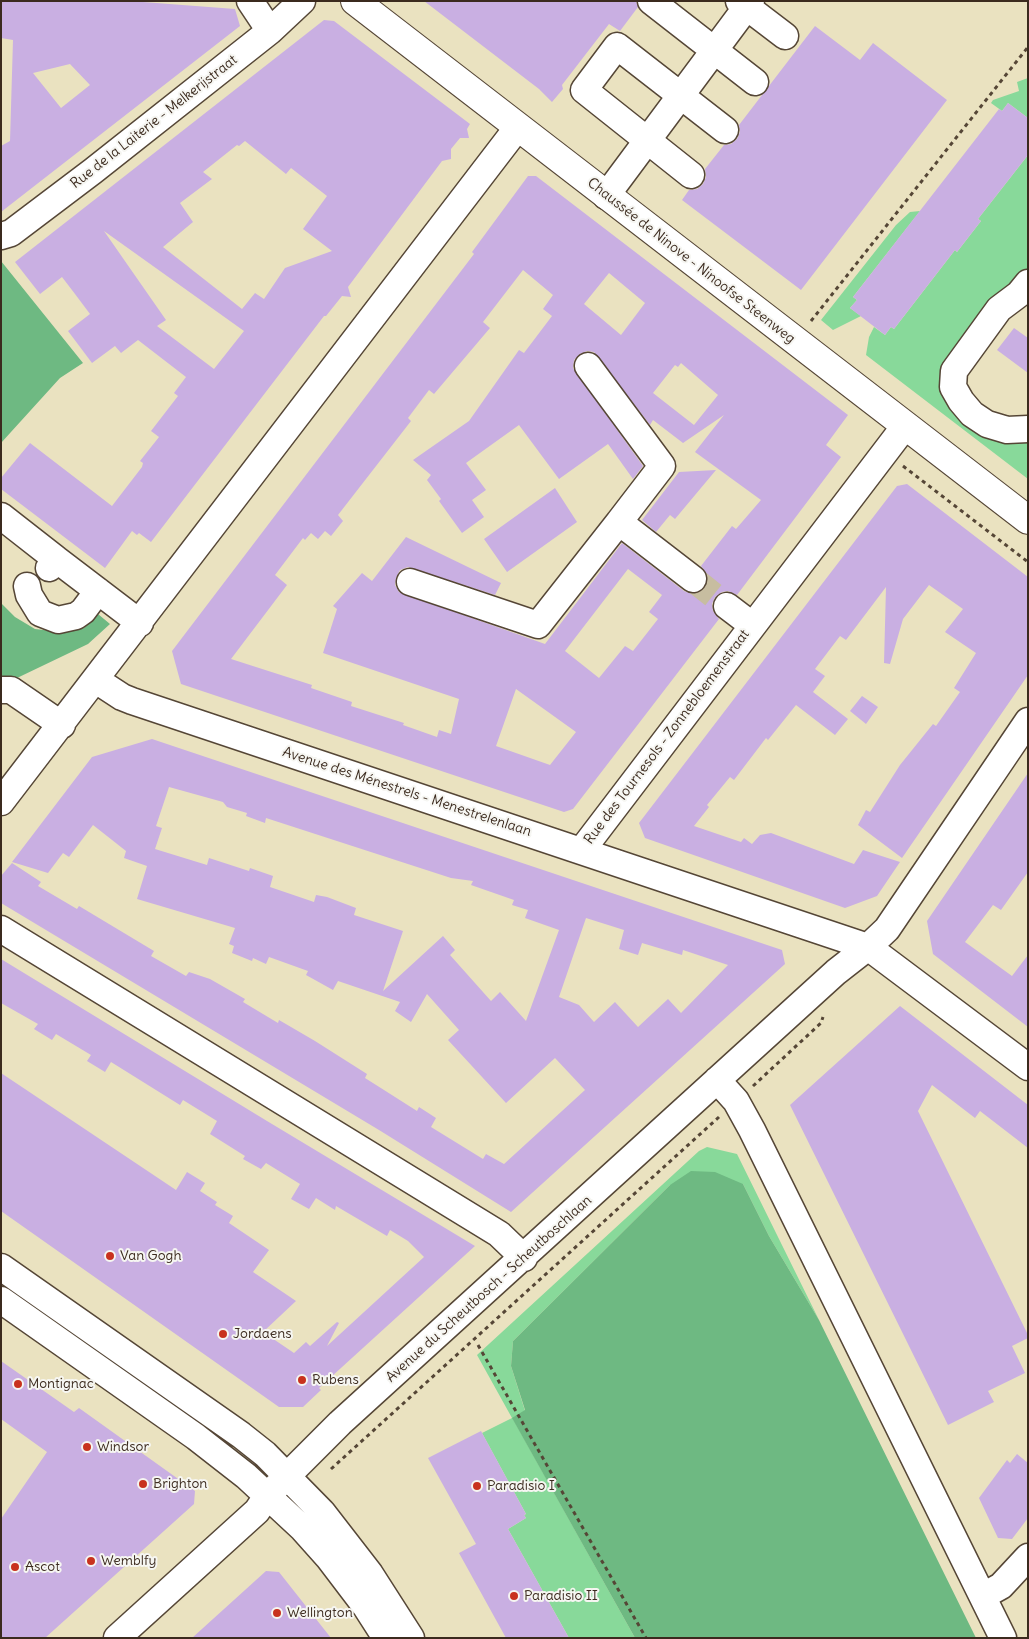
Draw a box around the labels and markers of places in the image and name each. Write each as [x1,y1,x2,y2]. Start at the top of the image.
place label: Van Gogh [120,1248,181,1264]
marker: Van Gogh [104,1250,116,1262]
place label: Jordaens [233,1326,292,1342]
marker: Jordaens [217,1328,229,1340]
place label: Rubens [312,1372,359,1388]
marker: Rubens [296,1374,308,1386]
place label: Montignac [28,1376,94,1392]
marker: Montignac [12,1378,24,1390]
place label: Windsor [97,1439,149,1455]
marker: Windsor [81,1441,93,1453]
place label: Brighton [153,1476,207,1492]
marker: Brighton [137,1478,149,1490]
place label: Paradisio I [487,1478,555,1494]
marker: Paradisio I [471,1480,483,1492]
place label: Wemblfy [101,1553,156,1569]
marker: Wemblfy [85,1555,97,1567]
place label: Ascot [25,1559,60,1575]
marker: Ascot [9,1561,21,1573]
place label: Paradisio II [524,1588,598,1604]
marker: Paradisio II [508,1590,520,1602]
place label: Wellington [287,1605,353,1621]
marker: Wellington [271,1607,283,1619]

